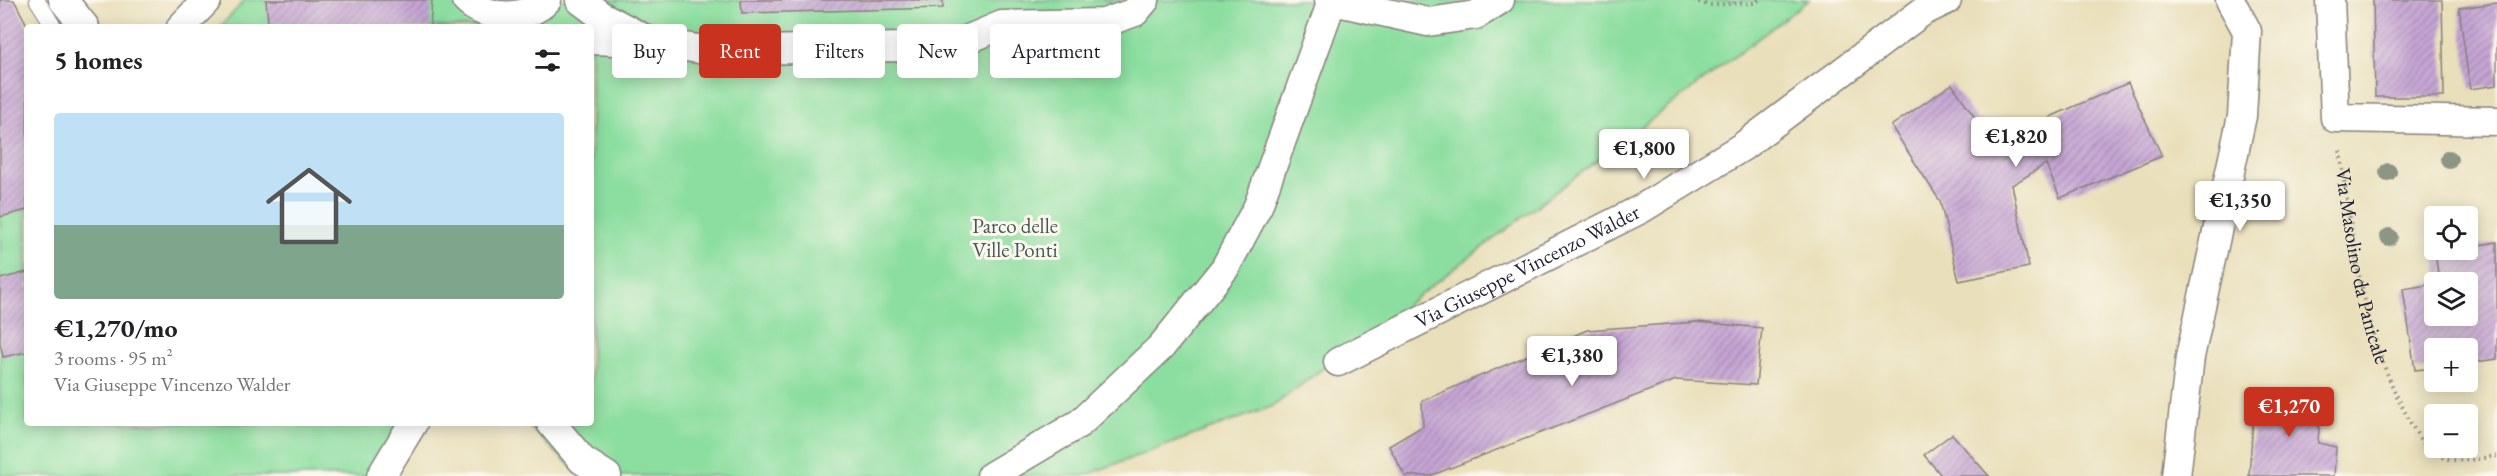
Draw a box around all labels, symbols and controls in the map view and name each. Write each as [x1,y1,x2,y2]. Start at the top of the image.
chip: Buy [612,24,687,78]
chip: Rent [699,24,781,78]
chip: Filters [793,24,885,78]
chip: New [897,24,978,78]
chip: Apartment [990,24,1121,78]
text: 5 homes [54,43,143,77]
icon: filters [531,44,564,77]
pin: €1,820 [1967,117,2065,168]
text: €1,820 [1985,123,2047,149]
pin: €1,800 [1595,129,1693,180]
text: €1,800 [1613,135,1675,161]
icon: home [255,152,363,260]
street label: Via Masolino da Panicale [2330,166,2396,367]
pin: €1,350 [2191,181,2289,232]
text: €1,350 [2209,187,2271,213]
street label: Via Giuseppe Vincenzo Walder [1410,198,1644,334]
map controls [2424,206,2478,458]
button: locate [2424,206,2478,260]
park label: Parco delle Ville Ponti [972,212,1058,263]
button: layers [2424,272,2478,326]
text: €1,270/mo [54,311,178,345]
pin: €1,380 [1523,336,1621,387]
button: + [2424,338,2478,392]
text: €1,380 [1541,342,1603,368]
text: 3 rooms · 95 m² [54,345,173,371]
text: Via Giuseppe Vincenzo Walder [54,371,291,397]
pin: €1,270 [2240,387,2338,438]
text: €1,270 [2258,393,2320,419]
button: − [2424,404,2478,458]

